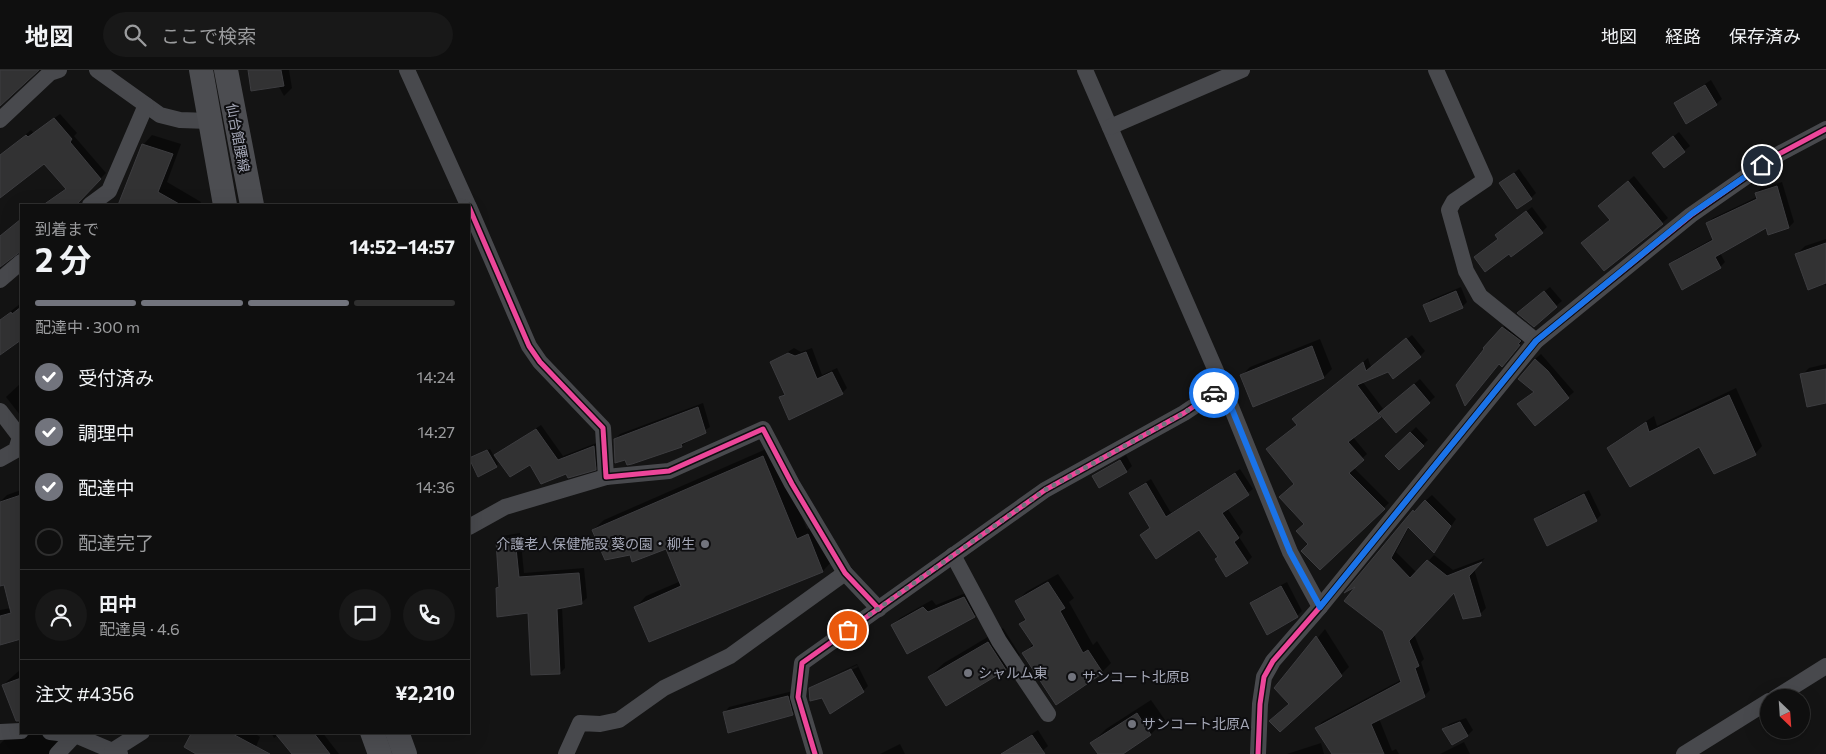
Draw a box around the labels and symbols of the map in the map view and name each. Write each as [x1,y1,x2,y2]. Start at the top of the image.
street label: 仙台館腰線 [223,102,254,174]
pin [1741,144,1783,186]
courier [1189,368,1239,418]
place label: 介護老人保健施設 葵の園・柳生 [496,535,695,552]
marker: 介護老人保健施設 葵の園・柳生 [699,538,711,550]
pin [827,609,869,651]
place label: シャルム東 [978,664,1048,681]
marker: シャルム東 [962,667,974,679]
place label: サンコート北原B [1082,668,1189,685]
marker: サンコート北原B [1066,671,1078,683]
north arrow [1760,689,1810,739]
place label: サンコート北原A [1142,715,1250,732]
marker: サンコート北原A [1126,718,1138,730]

